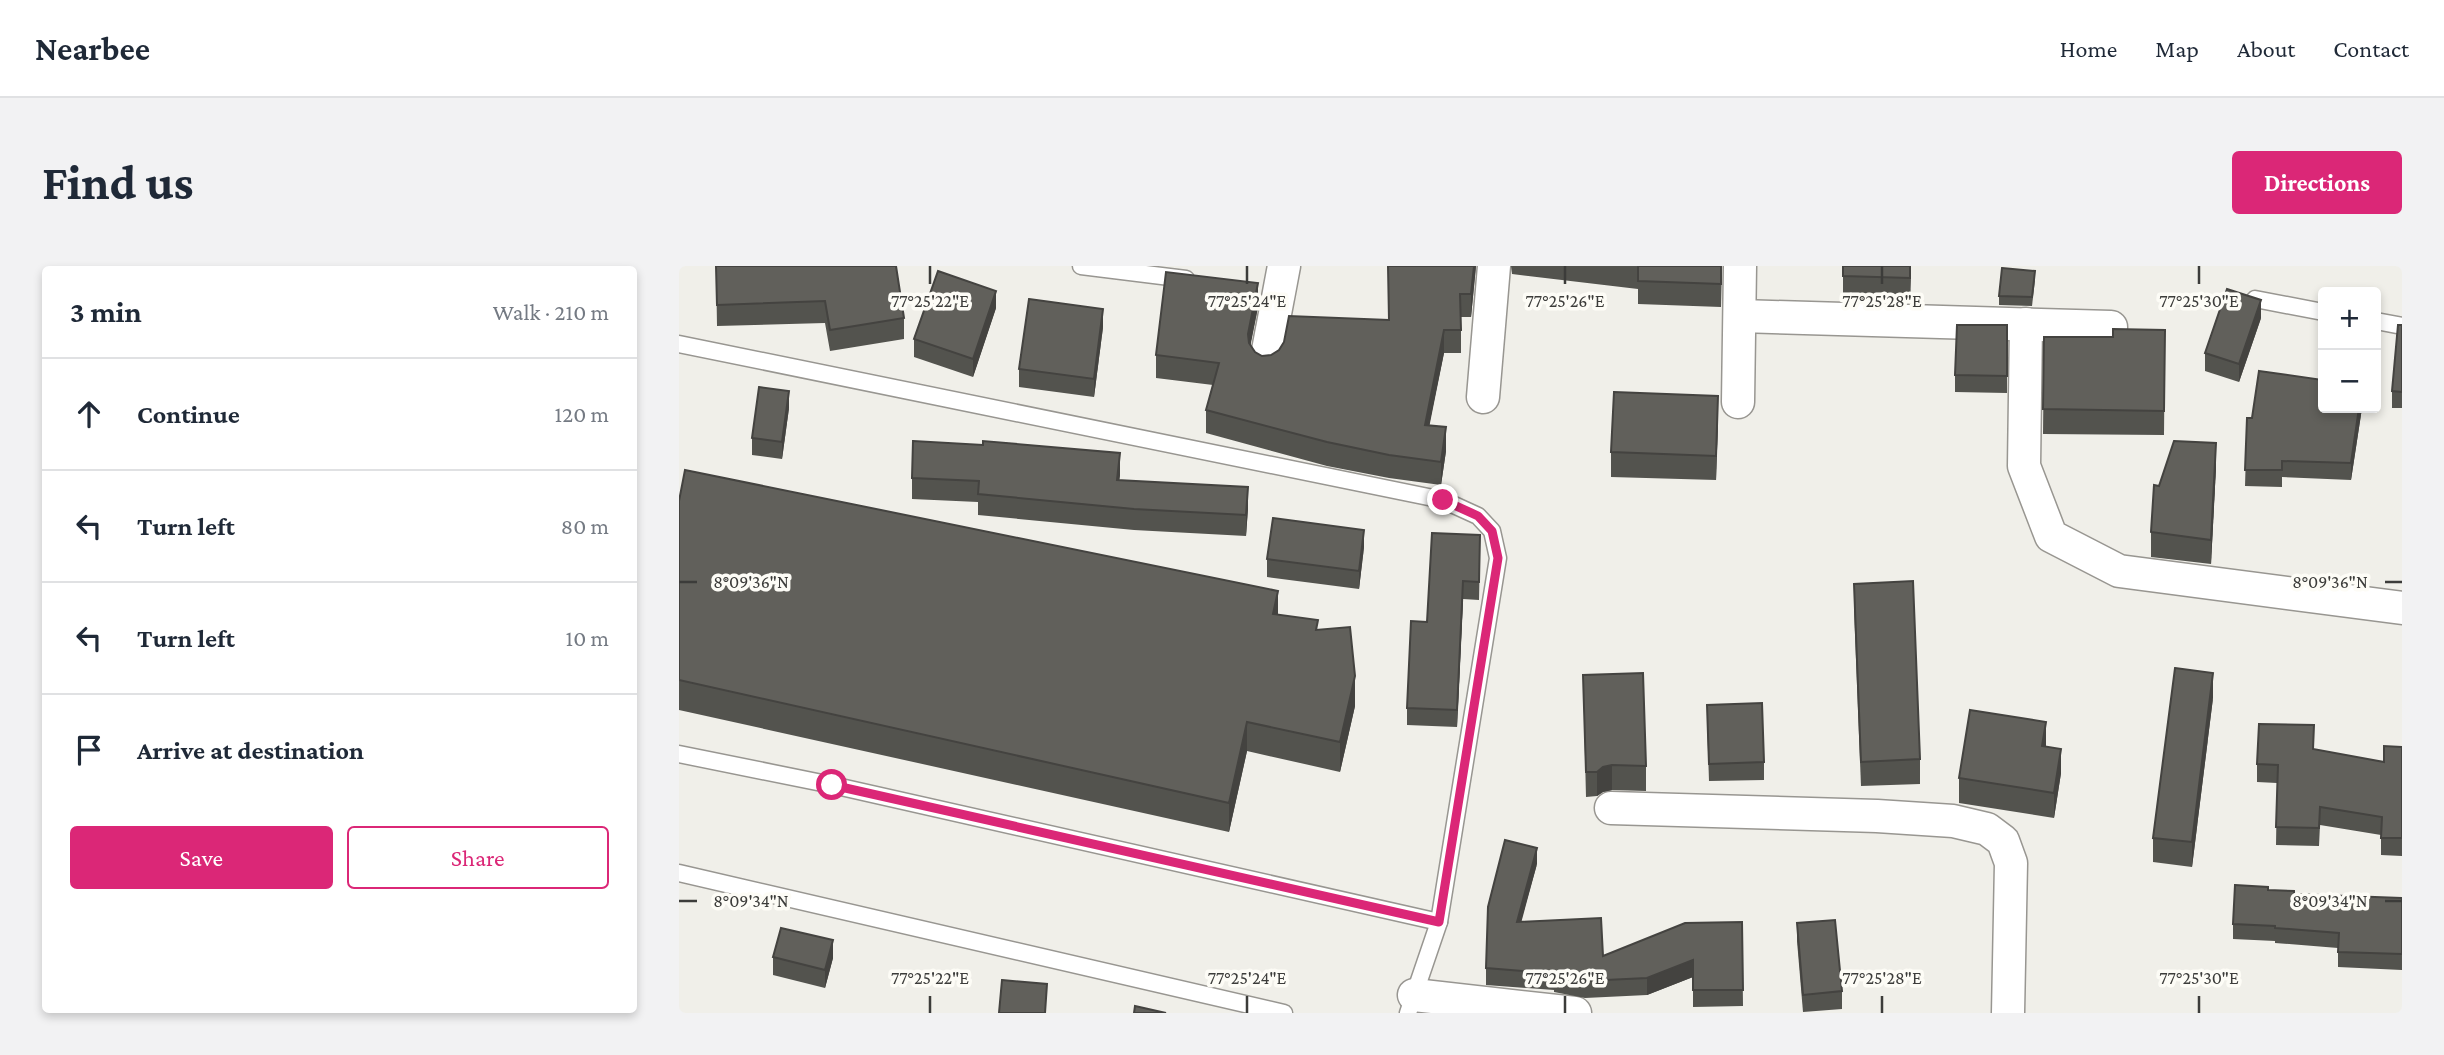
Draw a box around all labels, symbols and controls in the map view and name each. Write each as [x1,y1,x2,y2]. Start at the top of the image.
text: Nearbee [35,30,150,67]
text: Home [2060,35,2117,62]
text: Map [2155,35,2199,62]
text: About [2237,35,2295,62]
text: Contact [2333,35,2409,62]
button: Directions [2232,151,2402,214]
text: Find us [42,155,194,210]
map controls [2318,287,2381,413]
button: + [2318,287,2381,350]
text: 77°25'22"E [891,291,969,311]
text: 77°25'24"E [1208,291,1287,311]
text: 77°25'26"E [1526,291,1605,311]
text: 77°25'28"E [1842,291,1922,311]
text: 77°25'30"E [2159,291,2239,311]
text: 3 min [70,295,142,328]
text: Walk · 210 m [493,299,609,325]
button: − [2318,350,2381,413]
icon: ahead [70,395,108,433]
text: Continue [137,400,240,429]
text: 120 m [555,401,609,427]
route end [1427,484,1458,515]
icon: left [70,507,108,545]
text: Turn left [137,512,235,541]
text: 80 m [561,513,609,539]
text: 8°09'36"N [713,572,789,592]
text: 8°09'36"N [2292,572,2368,592]
icon: left [70,619,108,657]
text: Turn left [137,624,235,653]
text: 10 m [566,625,609,651]
icon: arrive [70,731,108,769]
text: Arrive at destination [137,736,364,765]
route start [816,769,847,800]
button: Save [70,826,333,889]
button: Share [347,826,609,889]
text: 8°09'34"N [713,891,789,911]
text: 8°09'34"N [2292,891,2368,911]
text: 77°25'22"E [891,968,969,988]
text: 77°25'24"E [1208,968,1287,988]
text: 77°25'26"E [1526,968,1605,988]
text: 77°25'28"E [1842,968,1922,988]
text: 77°25'30"E [2159,968,2239,988]

